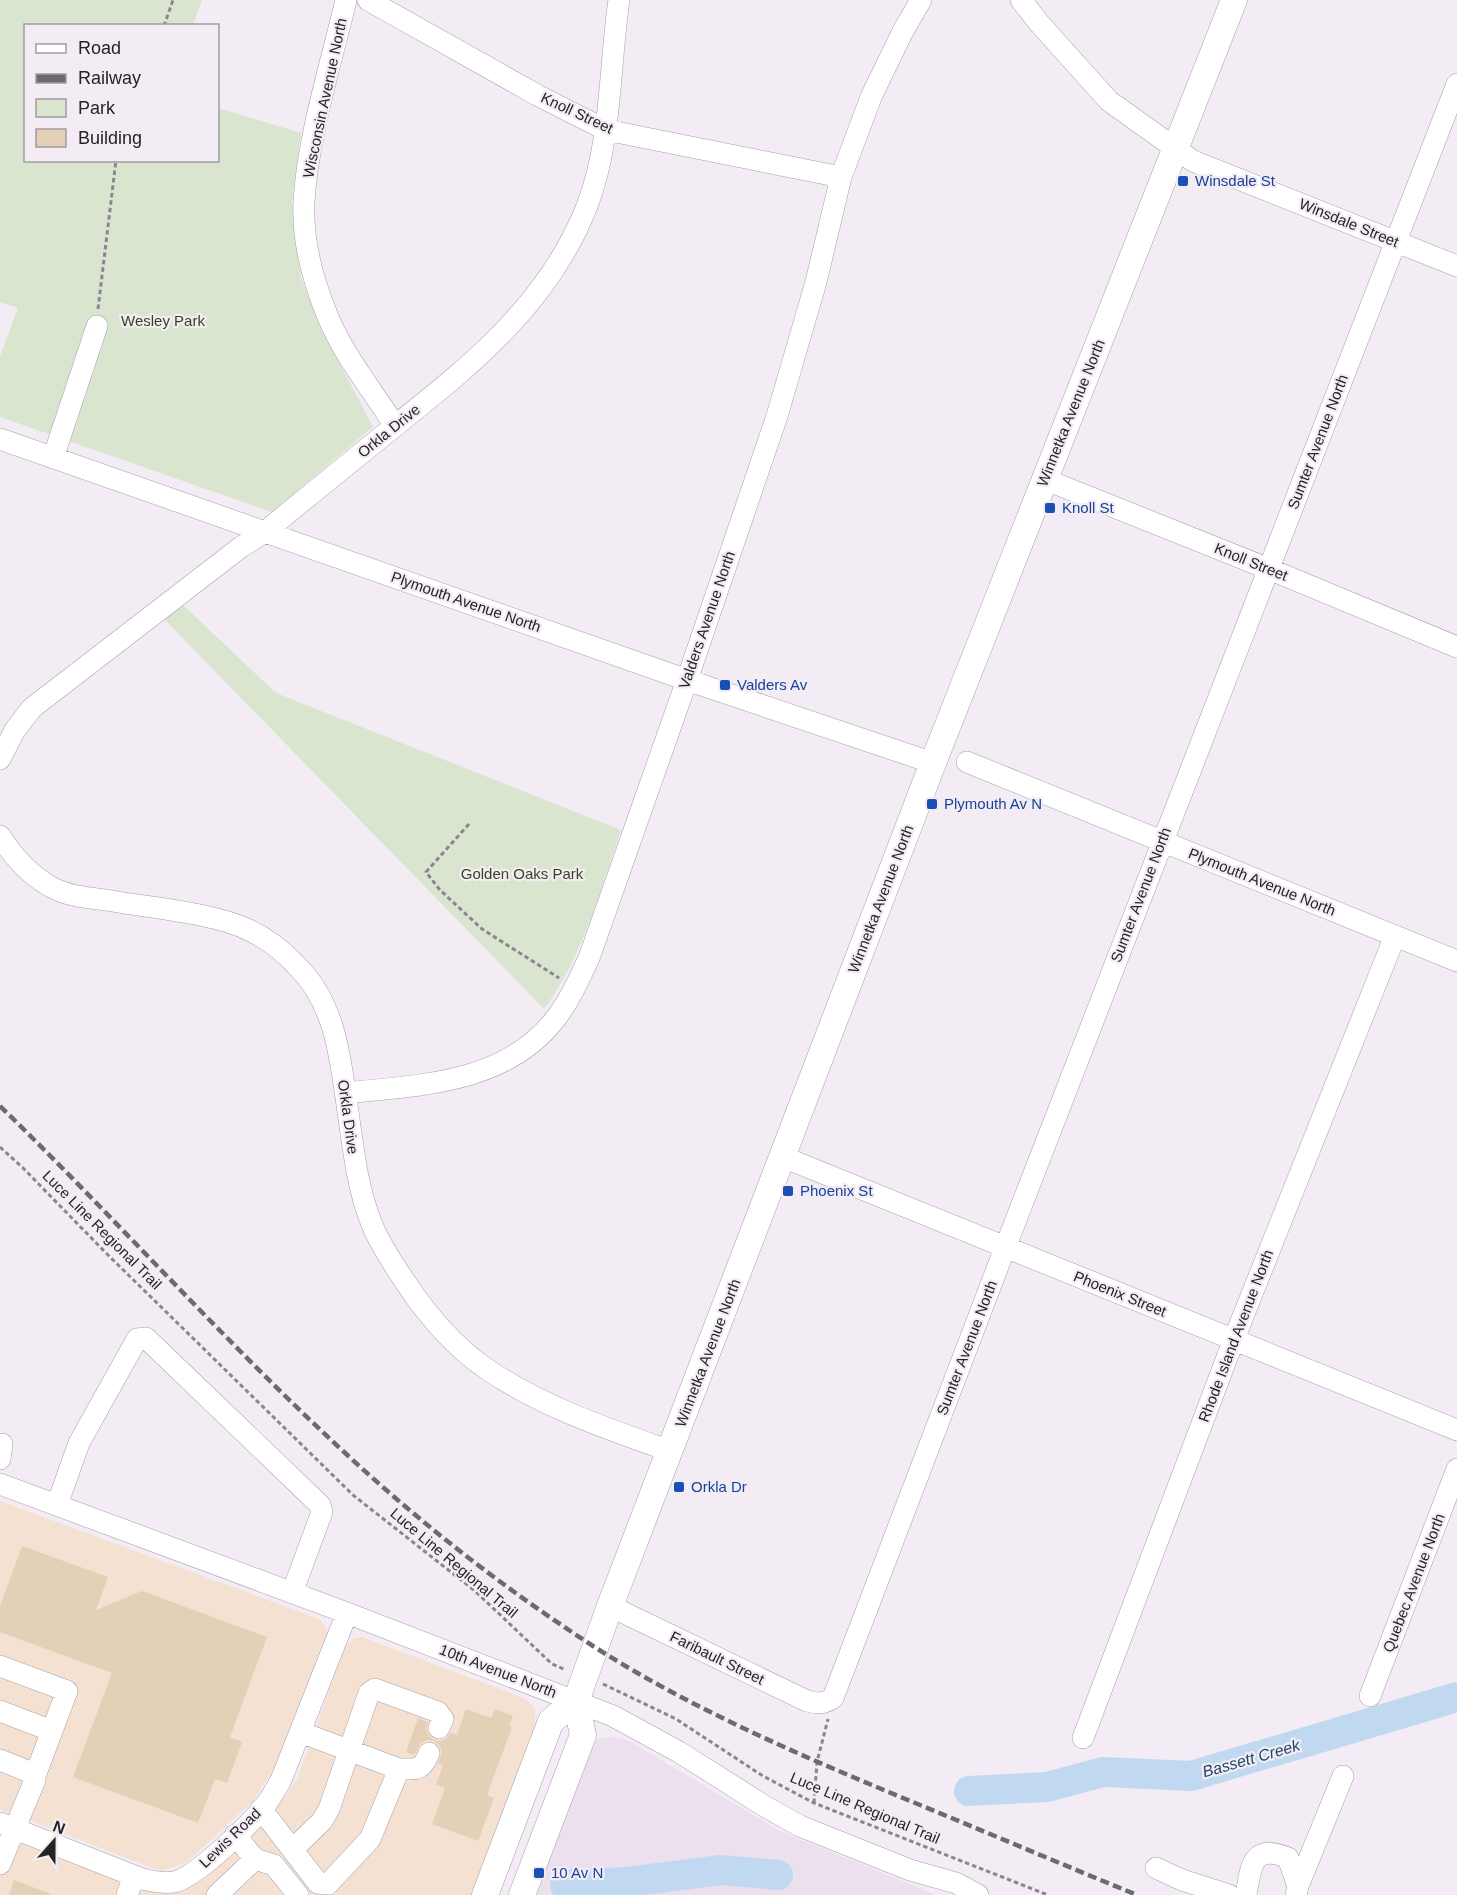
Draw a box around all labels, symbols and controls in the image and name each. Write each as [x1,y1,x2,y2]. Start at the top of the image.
street label: Wisconsin Avenue North [299,16,350,179]
legend [24,24,219,162]
text: Road [78,38,121,58]
text: Railway [78,68,141,88]
street label: Knoll Street [538,88,617,137]
text: Park [78,98,116,118]
text: Building [78,128,142,148]
place label: Winsdale St [1195,172,1276,189]
marker: Winsdale St [1176,174,1190,188]
street label: Winsdale Street [1297,195,1402,251]
park label: Wesley Park [121,312,205,329]
street label: Winnetka Avenue North [1033,337,1108,489]
street label: Sumter Avenue North [1284,372,1351,512]
street label: Orkla Drive [354,400,423,461]
place label: Knoll St [1062,499,1115,516]
marker: Knoll St [1043,501,1057,515]
street label: Knoll Street [1212,539,1291,584]
street label: Valders Avenue North [675,549,738,691]
street label: Plymouth Avenue North [389,568,543,635]
place label: Valders Av [737,676,808,693]
marker: Valders Av [718,678,732,692]
place label: Plymouth Av N [944,795,1042,812]
marker: Plymouth Av N [925,797,939,811]
street label: Winnetka Avenue North [844,822,917,975]
street label: Sumter Avenue North [1107,825,1174,965]
street label: Plymouth Avenue North [1186,844,1338,919]
park label: Golden Oaks Park [461,865,584,882]
street label: Orkla Drive [335,1079,362,1155]
street label: Luce Line Regional Trail [39,1167,165,1293]
place label: Phoenix St [800,1182,873,1199]
marker: Phoenix St [781,1184,795,1198]
street label: Rhode Island Avenue North [1195,1247,1276,1424]
street label: Phoenix Street [1071,1267,1170,1320]
street label: Winnetka Avenue North [671,1276,744,1429]
street label: Sumter Avenue North [933,1278,1000,1418]
place label: Orkla Dr [691,1478,747,1495]
marker: Orkla Dr [672,1480,686,1494]
street label: Luce Line Regional Trail [387,1504,521,1621]
street label: Quebec Avenue North [1379,1511,1448,1655]
street label: Faribault Street [667,1627,768,1688]
street label: 10th Avenue North [437,1640,559,1701]
water label: Bassett Creek [1200,1736,1303,1780]
street label: Luce Line Regional Trail [788,1768,943,1847]
street label: Lewis Road [196,1804,264,1871]
north arrow [24,1811,84,1871]
text: N [51,1817,68,1837]
place label: 10 Av N [551,1864,603,1881]
marker: 10 Av N [532,1866,546,1880]

